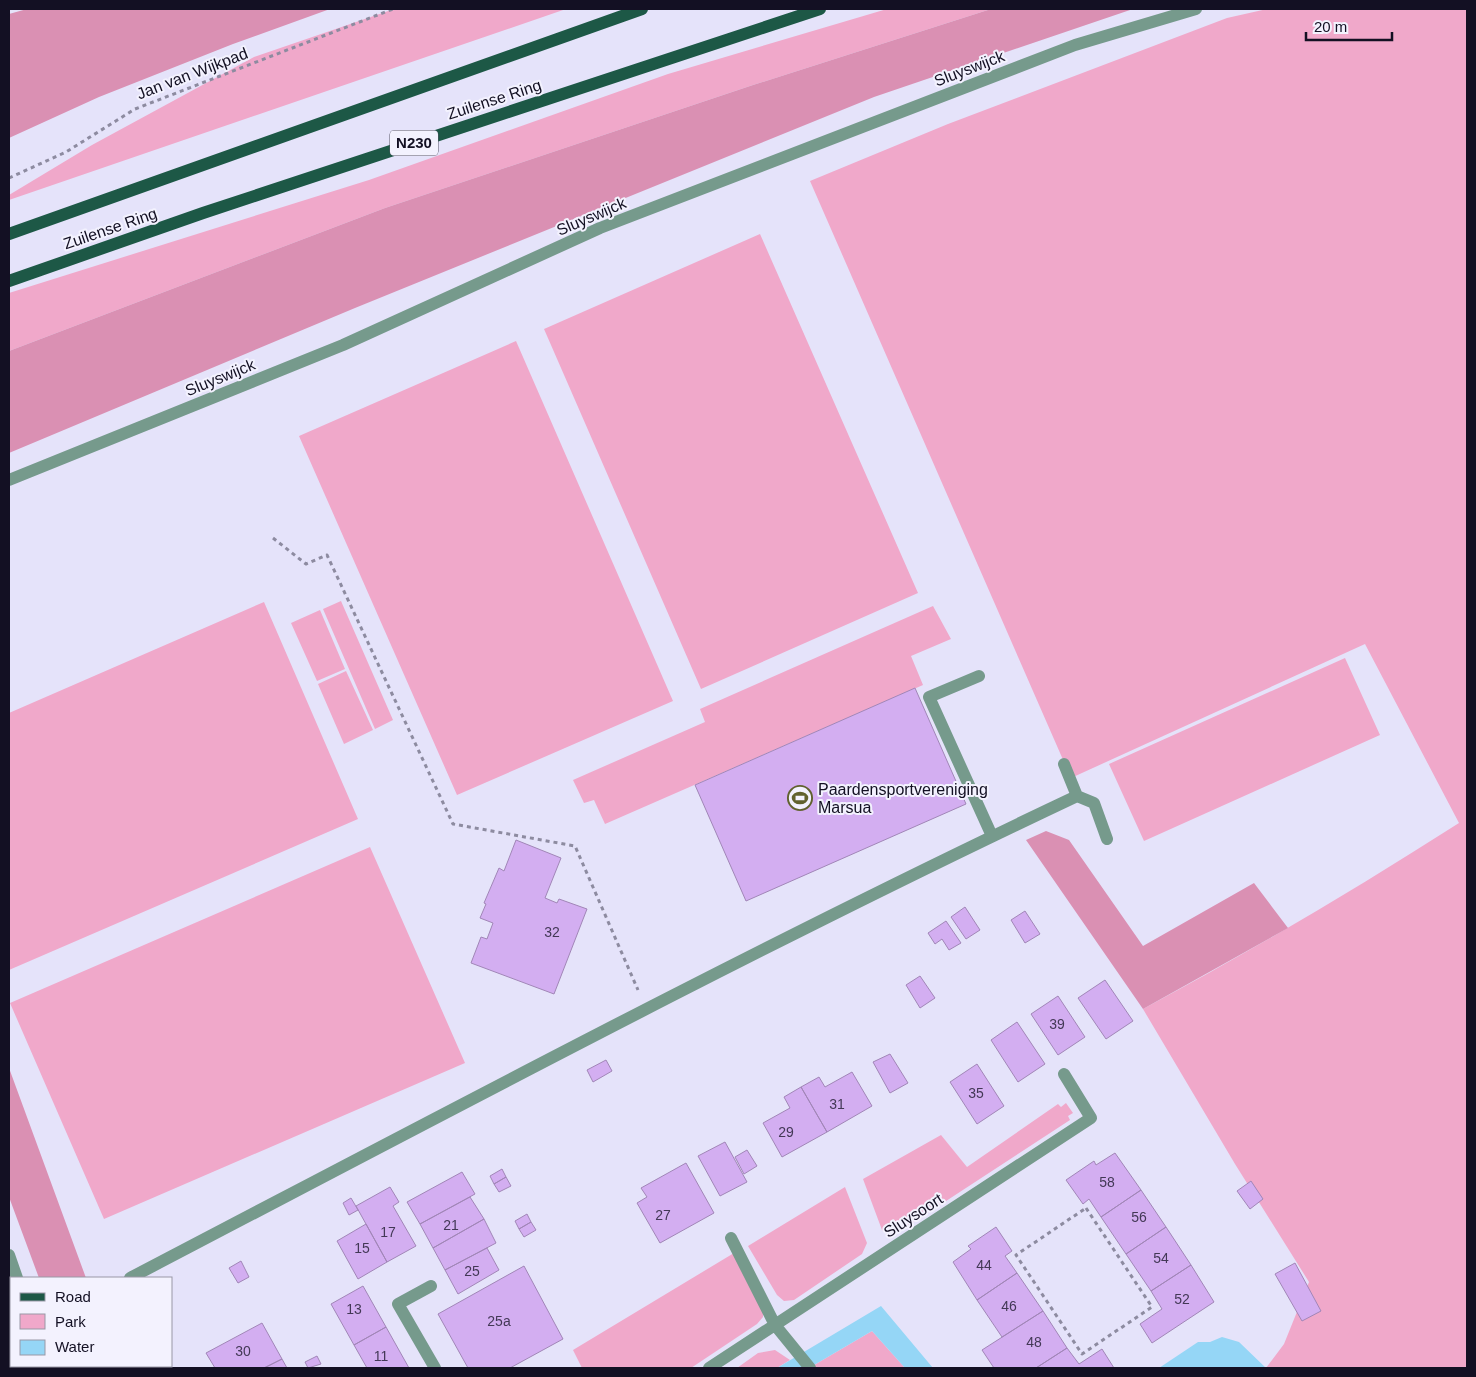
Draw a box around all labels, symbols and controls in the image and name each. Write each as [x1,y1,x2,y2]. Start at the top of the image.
scale bar [1306,10,1392,42]
text: 20 m [1314,18,1347,35]
street label: Jan van Wijkpad [134,44,250,102]
street label: Sluyswijck [932,47,1008,90]
street label: Zuilense Ring [445,76,543,123]
road number: N230 [390,130,438,156]
street label: Sluyswijck [554,194,629,239]
street label: Zuilense Ring [61,205,159,252]
street label: Sluyswijck [183,355,259,399]
place label: Paardensportvereniging Marsua [818,781,988,816]
sports icon: Paardensportvereniging Marsua [787,785,813,811]
house number: 32 [544,924,560,940]
house number: 39 [1049,1016,1065,1032]
house number: 35 [968,1085,984,1101]
house number: 31 [829,1096,845,1112]
house number: 29 [778,1124,794,1140]
house number: 58 [1099,1174,1115,1190]
street label: Sluysoort [881,1190,946,1241]
house number: 27 [655,1207,671,1223]
house number: 56 [1131,1209,1147,1225]
house number: 21 [443,1217,459,1233]
house number: 17 [380,1224,396,1240]
house number: 15 [354,1240,370,1256]
house number: 54 [1153,1250,1169,1266]
house number: 44 [976,1257,992,1273]
house number: 25 [464,1263,480,1279]
legend [10,1277,172,1367]
text: Road [55,1288,91,1305]
house number: 52 [1174,1291,1190,1307]
house number: 46 [1001,1298,1017,1314]
house number: 13 [346,1301,362,1317]
text: Park [55,1313,86,1330]
house number: 25a [487,1313,511,1329]
house number: 48 [1026,1334,1042,1350]
text: Water [55,1338,94,1355]
house number: 30 [235,1343,251,1359]
house number: 11 [374,1348,388,1364]

